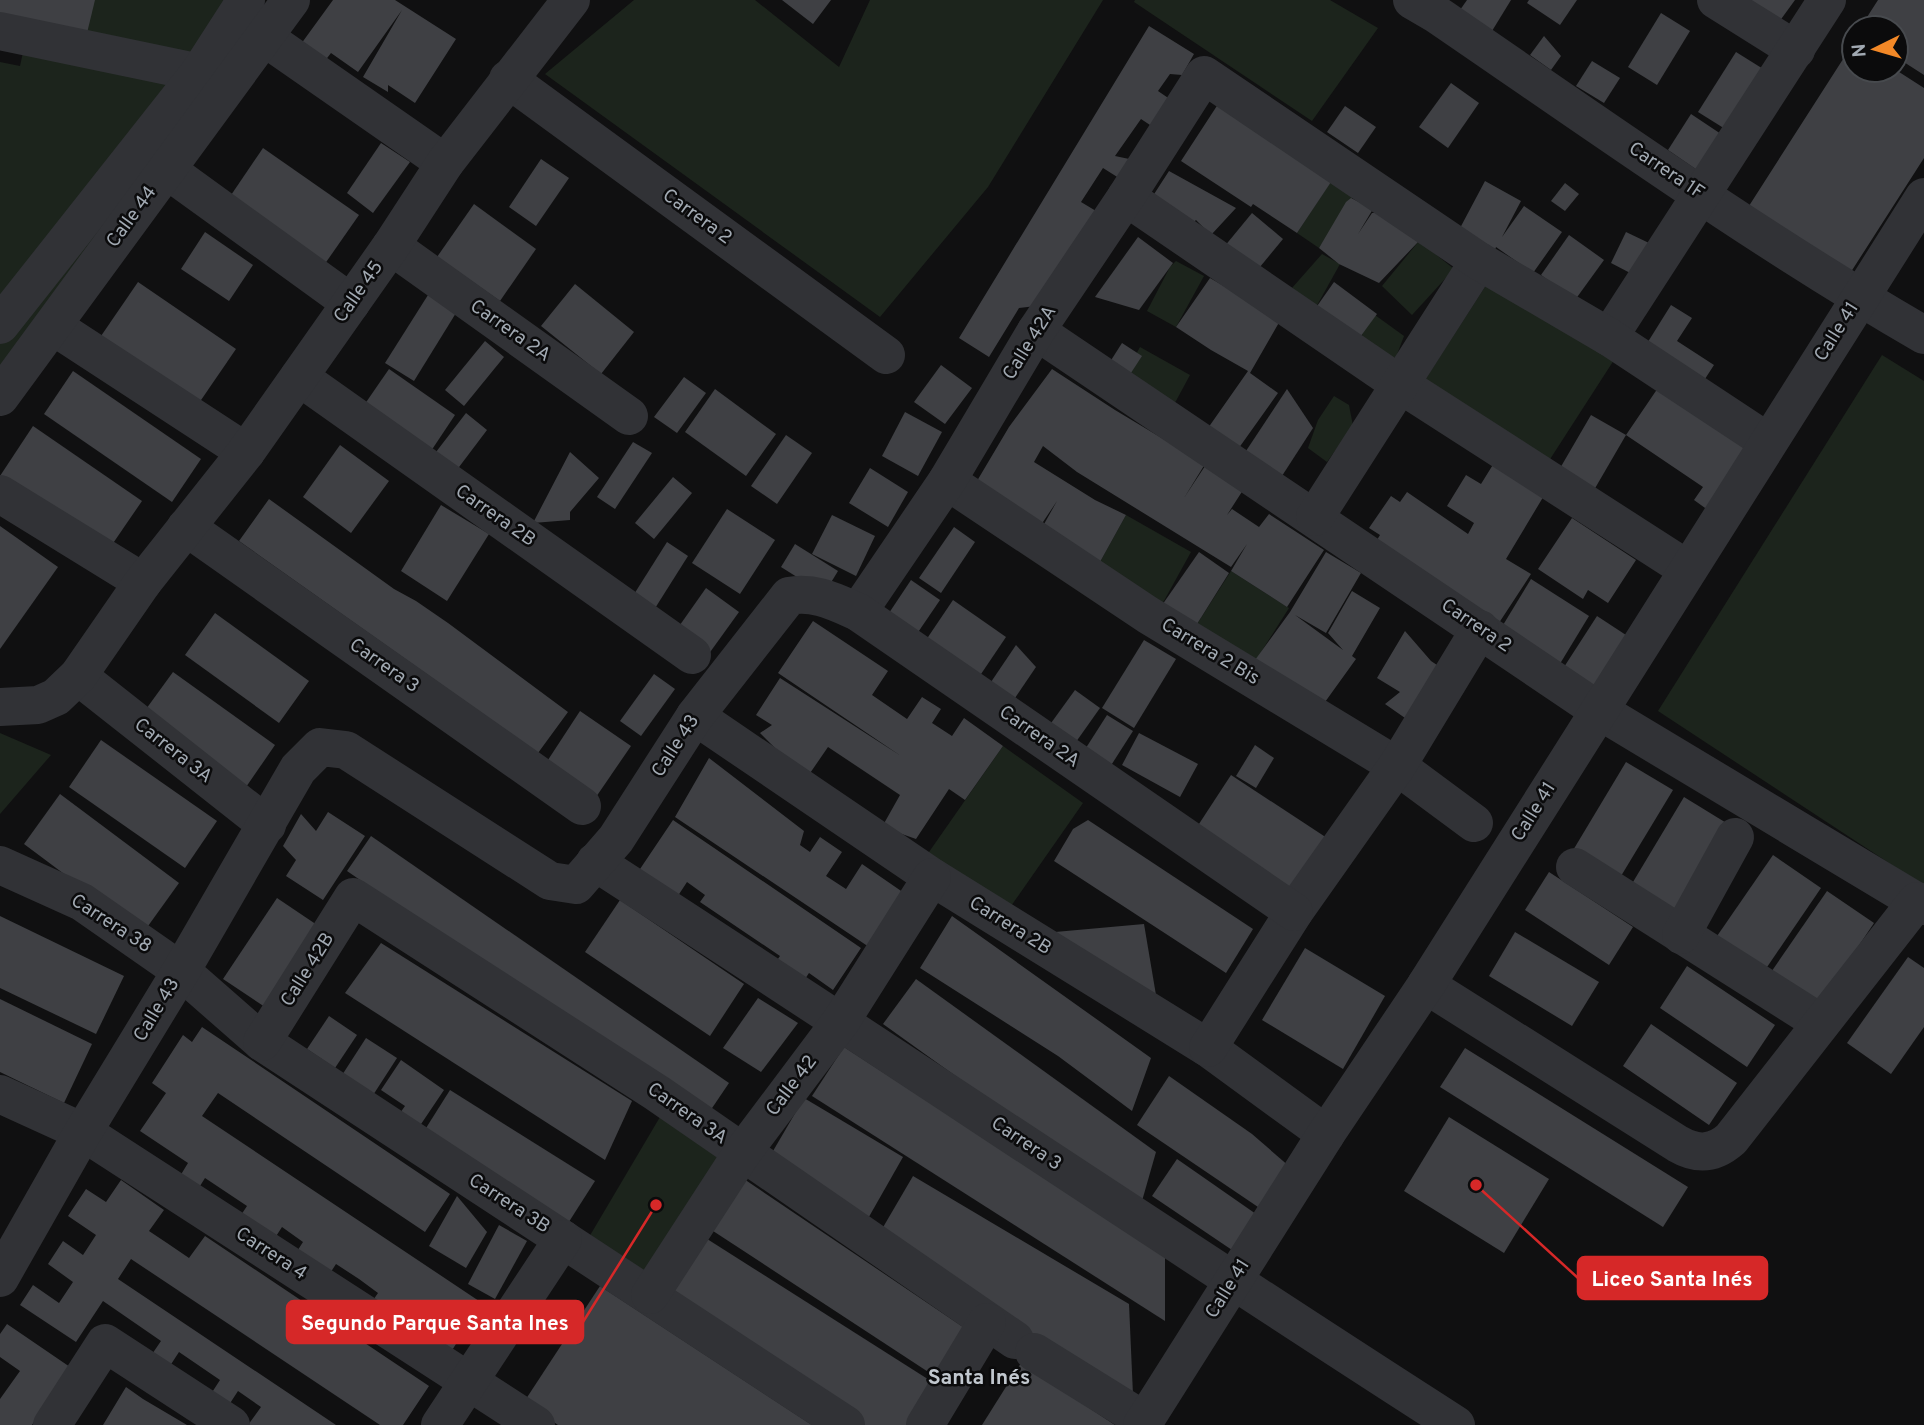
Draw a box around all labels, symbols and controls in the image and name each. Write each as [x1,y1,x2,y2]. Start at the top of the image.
north arrow [1840,14,1910,84]
text: N [1848,42,1873,58]
street label: Carrera 1F [1624,137,1708,205]
street label: Calle 44 [102,181,162,253]
street label: Carrera 2 [657,184,737,250]
street label: Calle 45 [329,256,389,328]
street label: Carrera 2A [465,294,555,368]
street label: Calle 41 [1809,298,1865,366]
street label: Calle 42A [998,301,1062,385]
street label: Carrera 2B [450,480,540,552]
street label: Carrera 2 [1436,594,1516,658]
street label: Carrera 2 Bis [1156,613,1264,691]
street label: Carrera 3 [344,633,424,699]
street label: Carrera 2A [994,700,1084,774]
street label: Calle 43 [647,710,705,782]
street label: Carrera 3A [129,713,217,789]
street label: Calle 41 [1506,778,1562,846]
street label: Carrera 38 [66,889,156,959]
street label: Carrera 2B [964,891,1056,961]
street label: Calle 42B [276,929,340,1011]
street label: Calle 43 [129,974,185,1046]
street label: Calle 42 [761,1051,823,1121]
street label: Carrera 3A [642,1078,732,1150]
street label: Carrera 3 [986,1112,1066,1176]
street label: Carrera 3B [464,1169,554,1239]
street label: Carrera 4 [231,1222,311,1286]
street label: Calle 41 [1200,1255,1256,1323]
callout: Liceo Santa Inés [1578,1257,1767,1299]
text: Liceo Santa Inés [1591,1267,1753,1294]
callout: Segundo Parque Santa Ines [287,1301,583,1343]
text: Segundo Parque Santa Ines [301,1311,569,1338]
district label: Santa Inés [928,1365,1030,1392]

